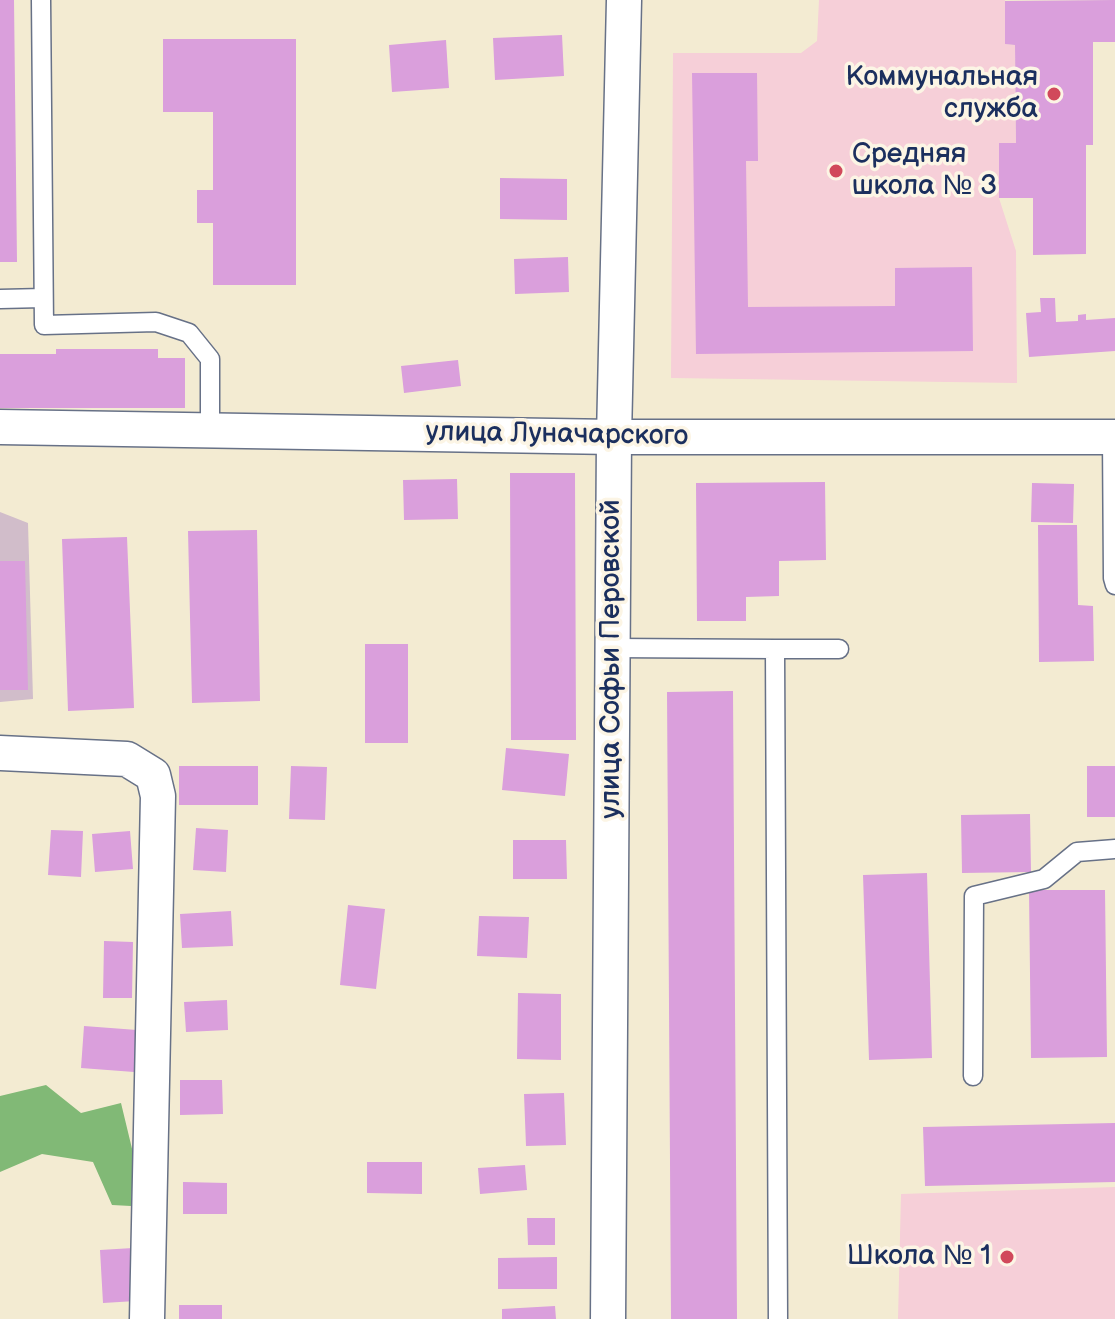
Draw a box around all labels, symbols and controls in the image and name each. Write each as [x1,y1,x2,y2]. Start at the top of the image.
place label: Коммунальная служба [845,61,1038,127]
marker: Коммунальная служба [1045,85,1063,103]
place label: Средняя школа № 3 [852,138,997,204]
marker: Средняя школа № 3 [827,162,845,180]
street label: улица Луначарского [425,416,689,454]
street label: улица Софьи Перовской [595,499,629,819]
place label: Школа № 1 [847,1240,991,1274]
marker: Школа № 1 [998,1248,1016,1266]

